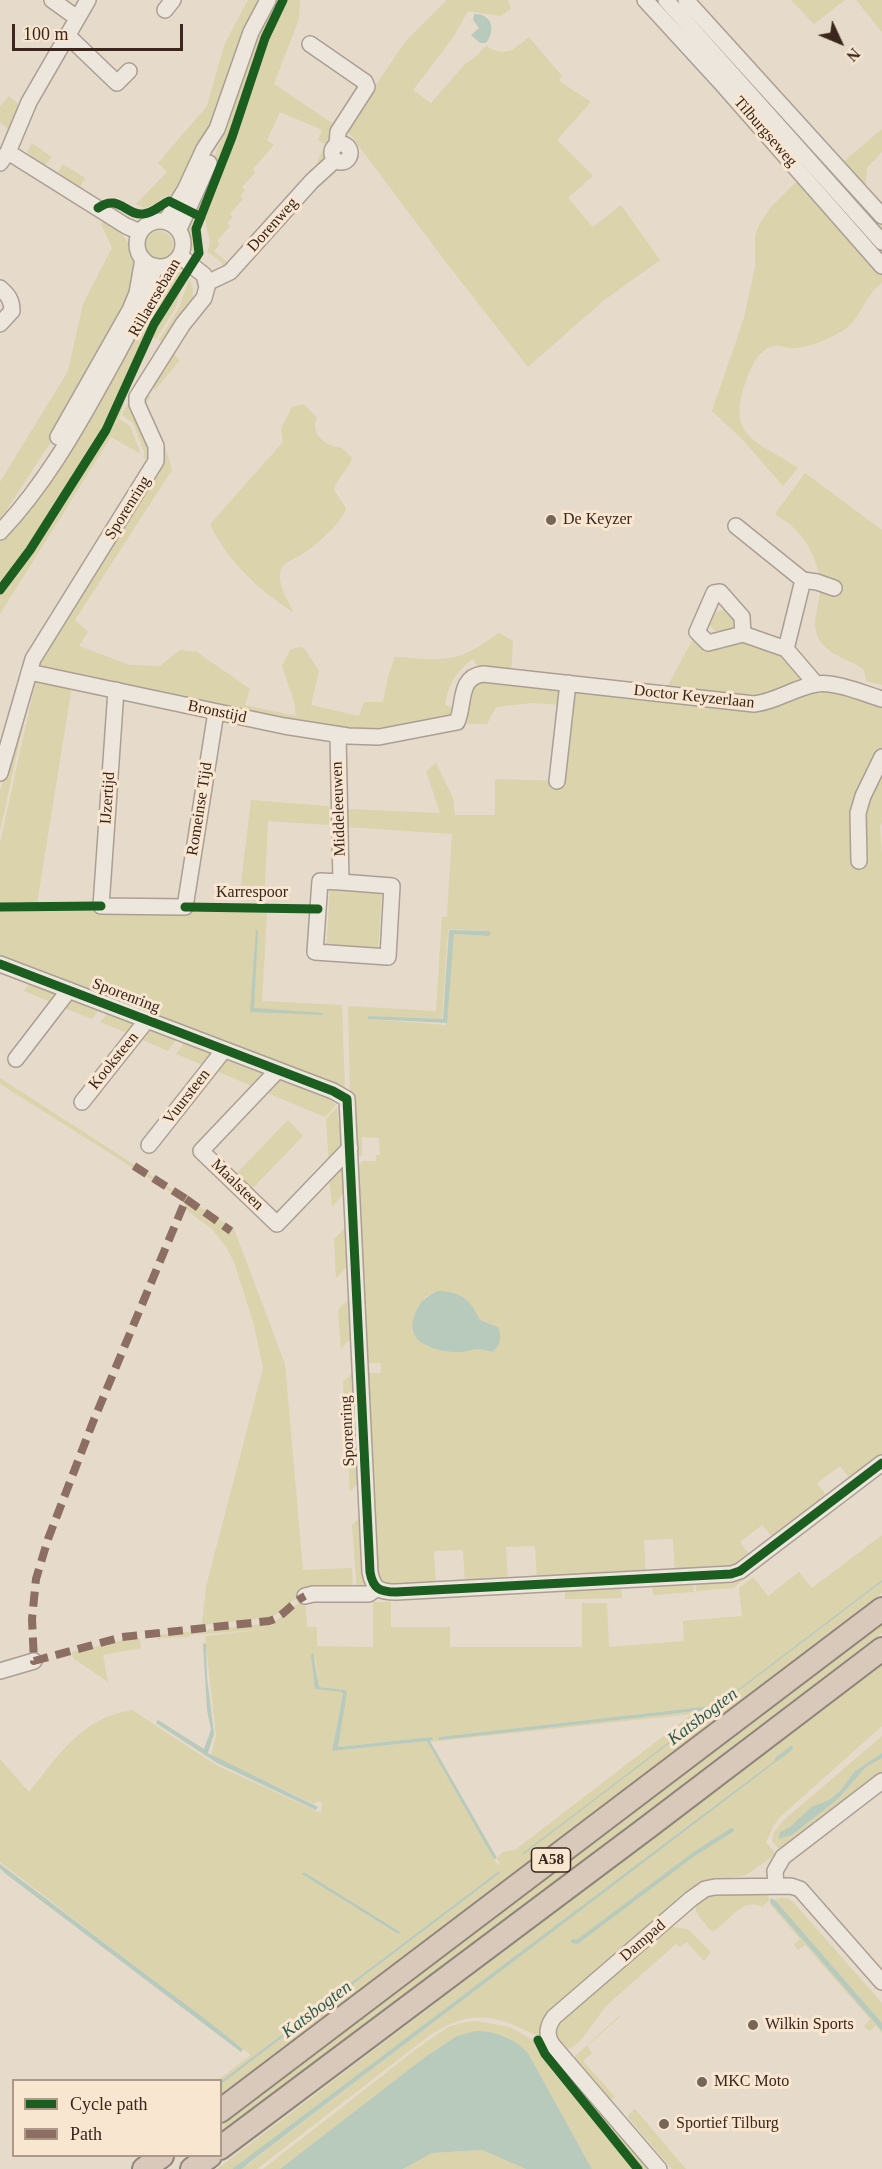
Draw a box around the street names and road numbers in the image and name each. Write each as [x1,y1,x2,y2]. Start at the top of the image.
street label: Tilburgseweg [729,93,801,171]
street label: Dorenweg [244,194,302,256]
street label: Rillaersebaan [125,255,185,341]
street label: Sporenring [101,473,155,543]
street label: Doctor Keyzerlaan [633,681,755,713]
street label: Bronstijd [186,696,248,728]
street label: Romeinse Tijd [183,761,217,857]
street label: Middeleeuwen [328,761,350,857]
street label: IJzertijd [97,771,119,825]
street label: Karrespoor [216,883,288,903]
street label: Sporenring [89,974,163,1018]
street label: Kooksteen [85,1028,143,1094]
street label: Vuursteen [159,1066,215,1128]
street label: Maalsteen [207,1155,267,1215]
street label: Sporenring [337,1395,359,1467]
road number: A58 [532,1848,570,1872]
street label: Dampad [616,1916,670,1966]

